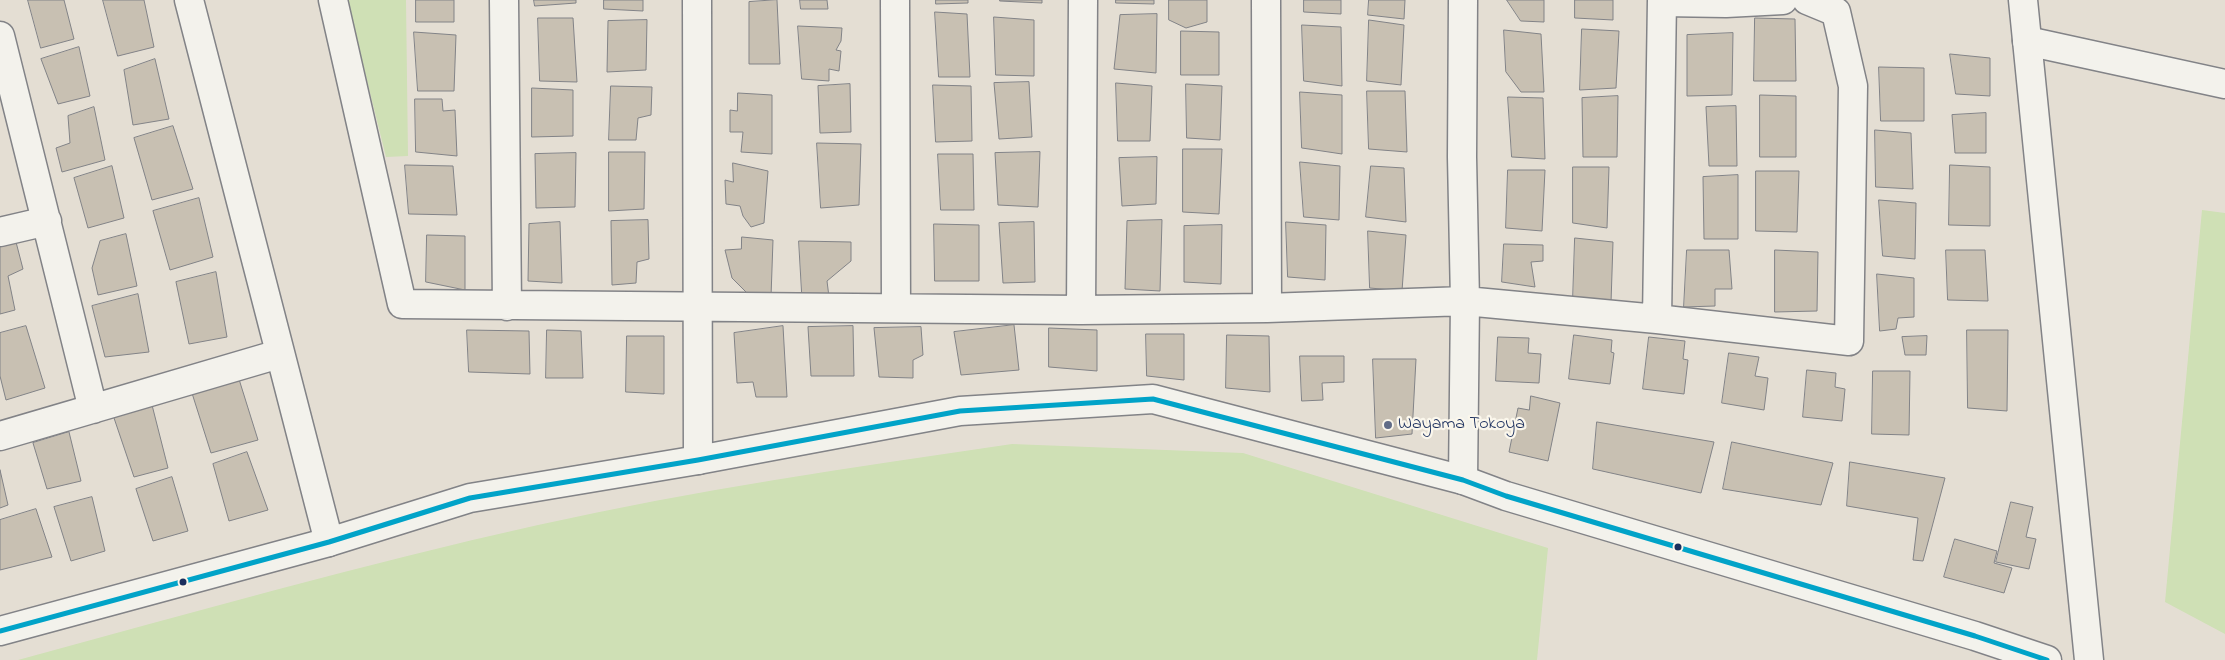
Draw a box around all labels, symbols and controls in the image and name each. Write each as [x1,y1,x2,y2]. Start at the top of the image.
place label: Wayama Tokoya [1398,414,1525,436]
marker: Wayama Tokoya [1382,419,1394,431]
unlabelled marker [1673,542,1683,552]
unlabelled marker [178,577,188,587]

